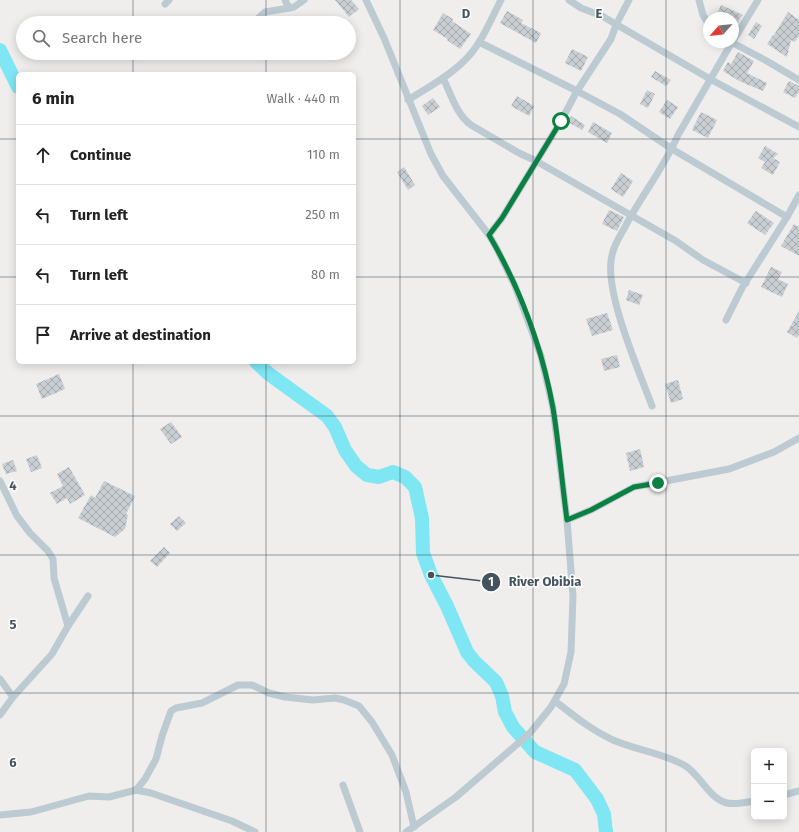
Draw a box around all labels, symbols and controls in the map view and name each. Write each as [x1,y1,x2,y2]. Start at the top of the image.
text: D [462,6,471,21]
text: E [596,6,603,21]
north arrow [703,12,739,48]
search box [16,16,356,60]
icon: search [30,27,52,49]
text: Search here [62,29,142,47]
text: 6 min [32,88,75,109]
text: Walk · 440 m [267,91,340,106]
route start [552,112,570,130]
icon: ahead [32,144,54,166]
text: Continue [70,146,131,164]
text: 110 m [307,147,340,162]
icon: left [32,204,54,226]
text: Turn left [70,206,128,224]
text: 250 m [305,207,340,222]
icon: left [32,264,54,286]
text: Turn left [70,266,128,284]
text: 80 m [311,267,340,282]
icon: arrive [32,324,54,346]
text: Arrive at destination [70,326,211,344]
route end [649,474,667,492]
text: 4 [9,478,17,493]
callout: River Obibia [481,569,590,594]
text: River Obibia [509,574,581,589]
text: 1 [488,575,494,589]
text: 5 [10,617,17,632]
map controls [751,748,787,820]
button: + [751,748,787,784]
text: 6 [9,755,17,770]
button: − [751,784,787,820]

